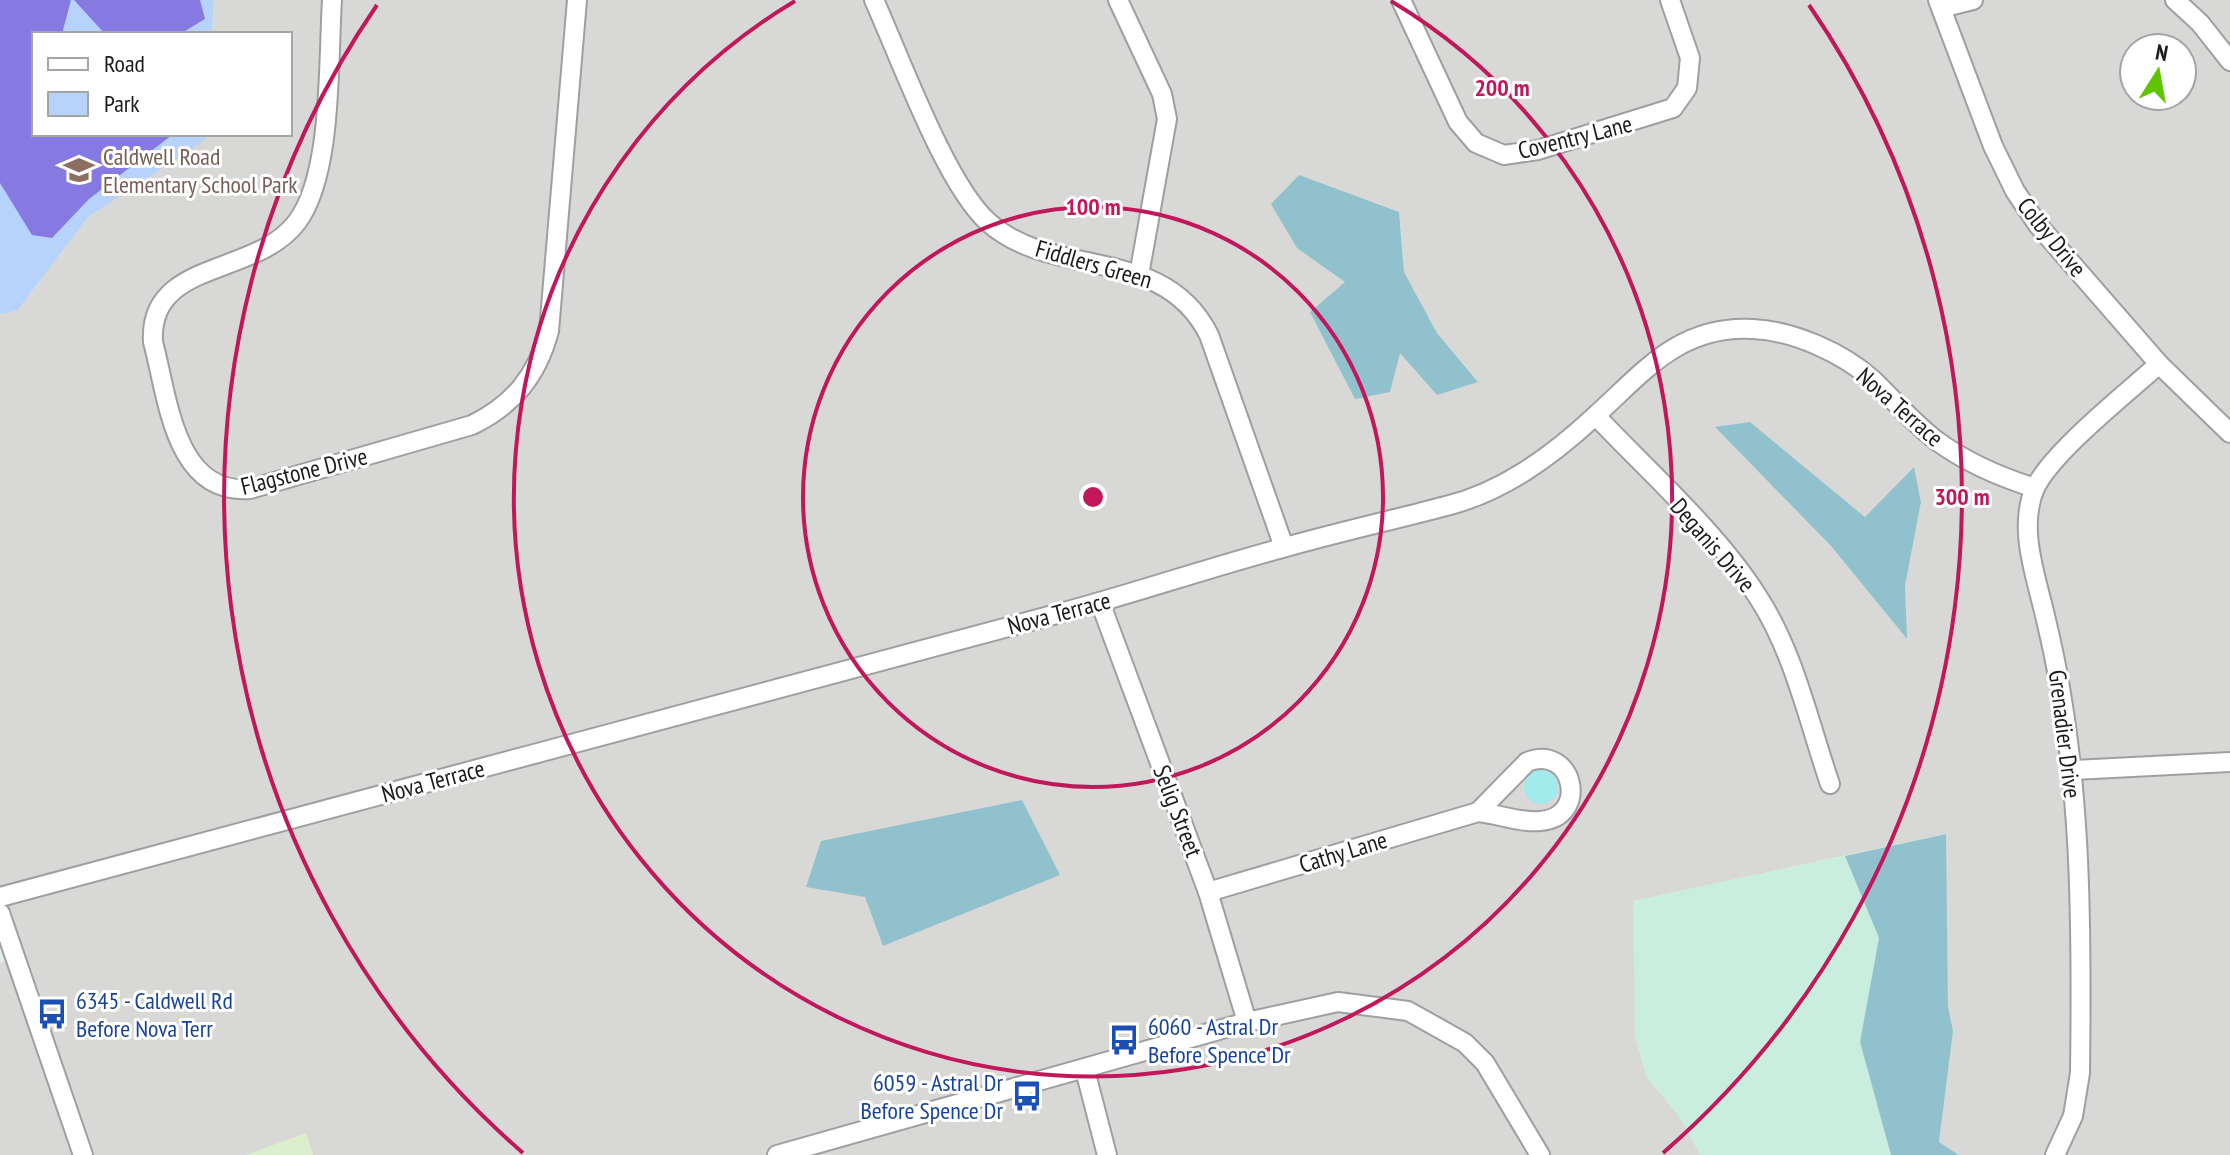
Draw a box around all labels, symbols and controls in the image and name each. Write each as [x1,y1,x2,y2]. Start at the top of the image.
legend [32,32,292,136]
north arrow [2118,32,2198,112]
text: N [2153,37,2170,67]
text: Road [104,48,145,79]
text: 200 m [1474,72,1530,103]
text: Park [104,88,140,119]
street label: Coventry Lane [1515,108,1635,166]
place label: Caldwell Road Elementary School Park [103,141,298,200]
school or university icon: Caldwell Road Elementary School Park [62,153,96,187]
text: 100 m [1065,191,1121,222]
street label: Colby Drive [2011,191,2093,283]
street label: Fiddlers Green [1032,233,1156,295]
street label: Nova Terrace [1850,361,1950,453]
street label: Flagstone Drive [237,440,371,502]
text: 300 m [1934,481,1990,512]
centre of rings [1079,483,1107,511]
street label: Deganis Drive [1664,491,1762,599]
street label: Nova Terrace [1004,584,1114,642]
street label: Grenadier Drive [2042,668,2088,800]
street label: Nova Terrace [378,752,488,810]
street label: Selig Street [1146,761,1210,862]
street label: Cathy Lane [1295,824,1391,880]
place label: 6345 - Caldwell Rd Before Nova Terr [76,985,233,1044]
bus stop icon: 6345 - Caldwell Rd Before Nova Terr [35,997,69,1031]
place label: 6060 - Astral Dr Before Spence Dr [1148,1011,1291,1070]
bus stop icon: 6060 - Astral Dr Before Spence Dr [1107,1023,1141,1057]
place label: 6059 - Astral Dr Before Spence Dr [860,1067,1003,1126]
bus stop icon: 6059 - Astral Dr Before Spence Dr [1010,1079,1044,1113]

